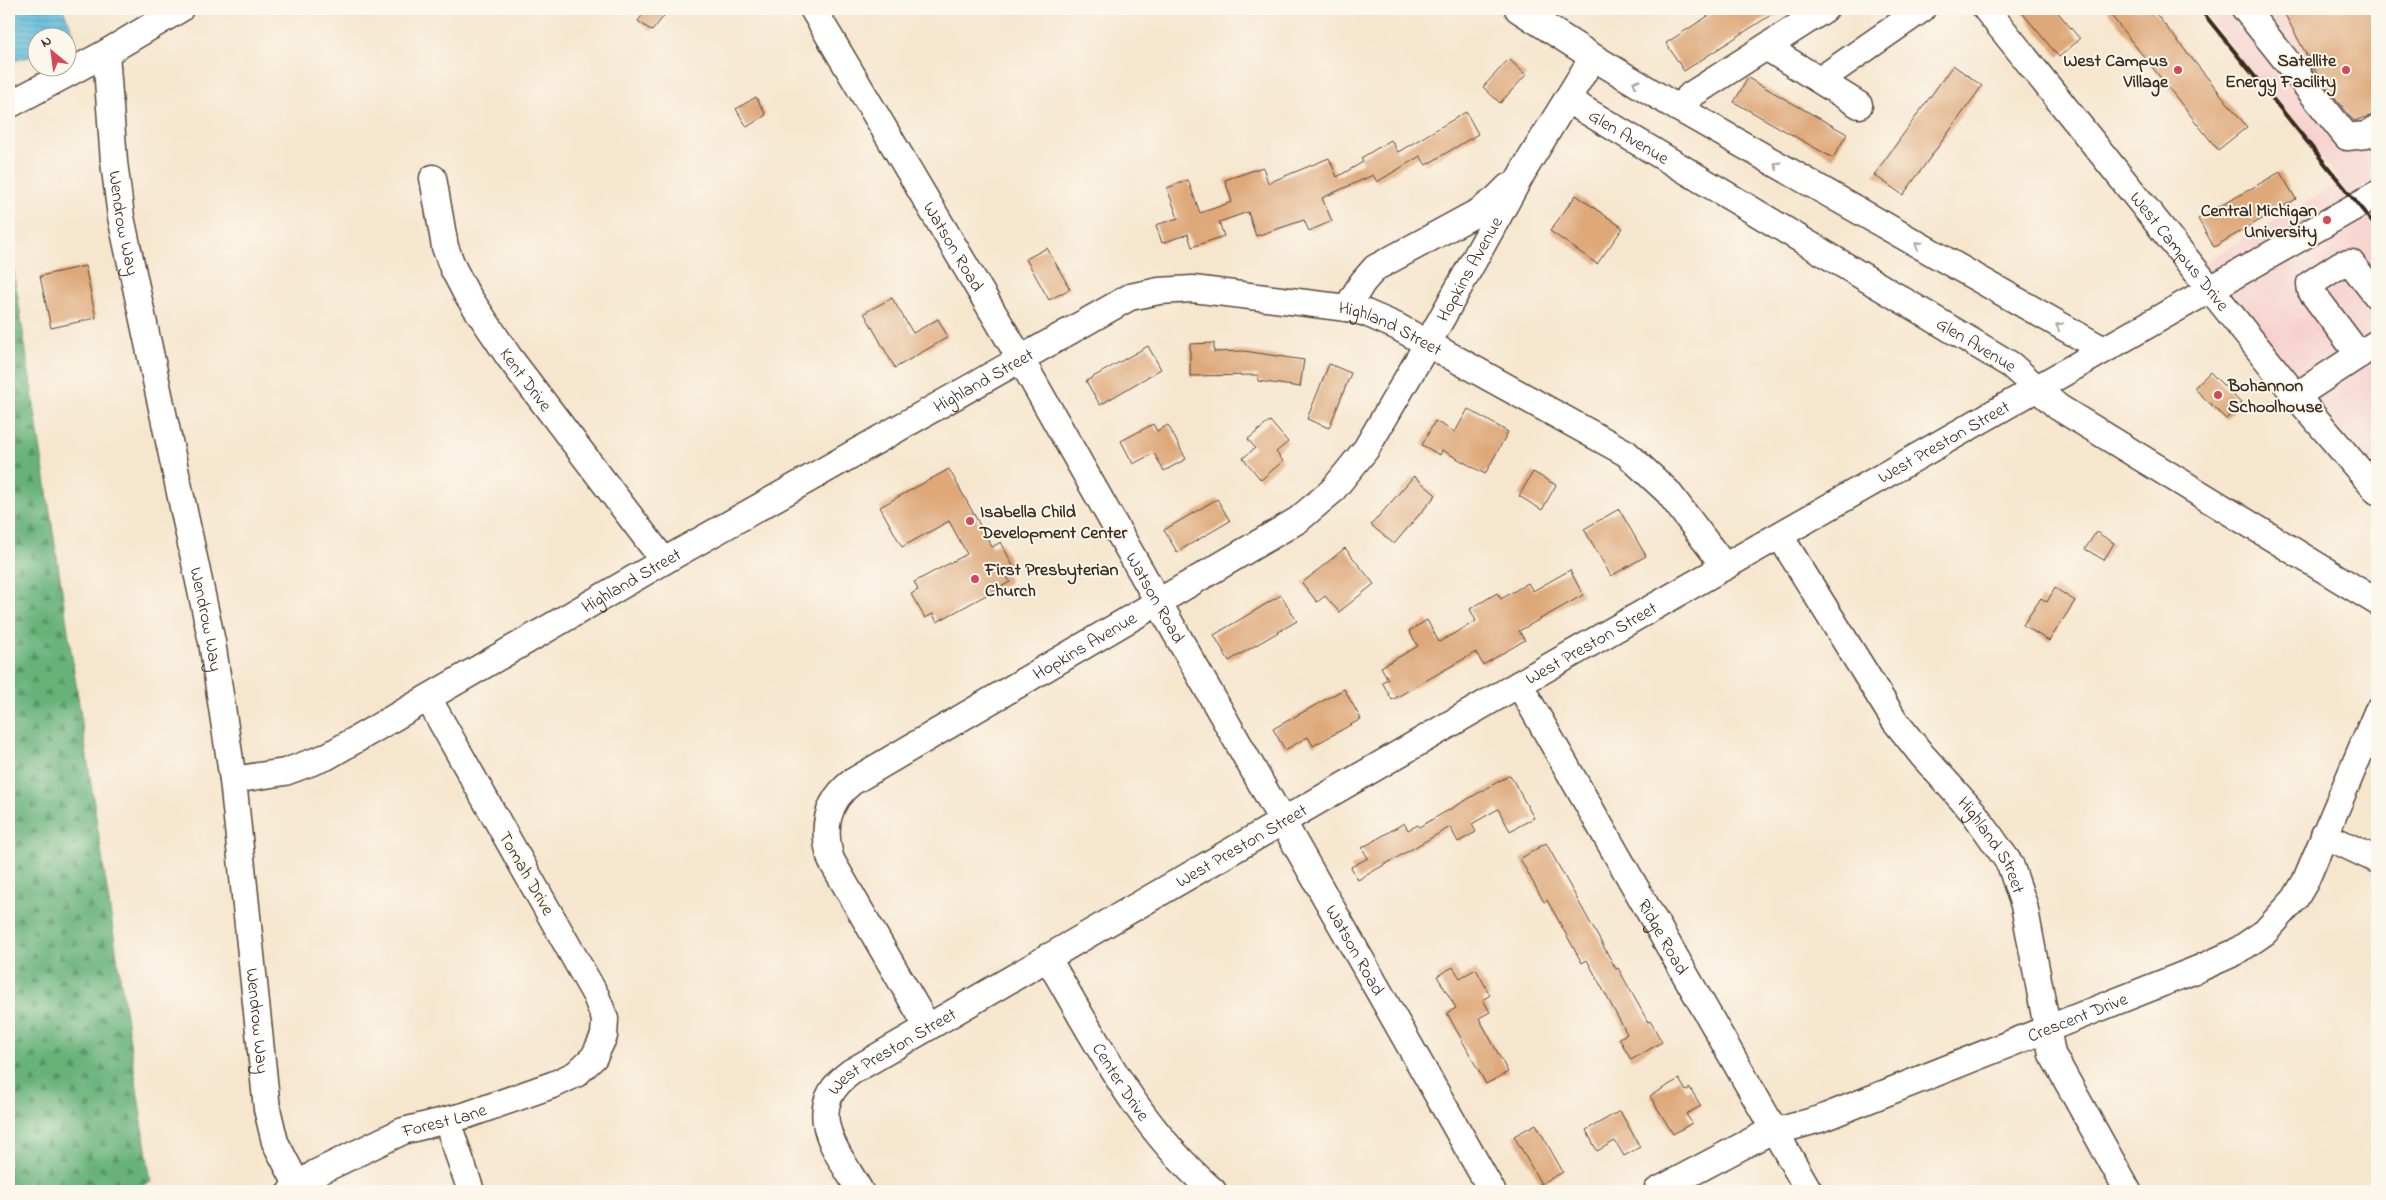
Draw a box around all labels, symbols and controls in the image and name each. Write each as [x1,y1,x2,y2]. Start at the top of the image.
north arrow [28,28,78,78]
text: N [37,30,56,53]
place label: West Campus Village [2064,49,2169,97]
place label: Satellite Energy Facility [2225,49,2337,97]
marker: West Campus Village [2172,64,2184,76]
marker: Satellite Energy Facility [2340,64,2352,76]
one-way arrow [1633,80,1642,90]
street label: Glen Avenue [1583,104,1674,173]
one-way arrow [1773,161,1782,171]
street label: Wendrow Way [100,169,144,278]
street label: West Campus Drive [2122,187,2235,318]
street label: Watson Road [915,197,989,297]
place label: Central Michigan University [2201,199,2317,247]
street label: Hopkins Avenue [1431,212,1511,327]
marker: Central Michigan University [2321,214,2333,226]
one-way arrow [1914,242,1923,252]
street label: Highland Street [1337,296,1446,364]
street label: Glen Avenue [1930,312,2022,380]
one-way arrow [2055,322,2064,332]
street label: Highland Street [929,343,1039,421]
street label: Kent Drive [492,344,558,419]
place label: Bohannon Schoolhouse [2227,374,2324,421]
marker: Bohannon Schoolhouse [2212,389,2224,401]
street label: West Preston Street [1874,395,2015,491]
place label: Isabella Child Development Center [979,500,1127,547]
marker: Isabella Child Development Center [964,515,976,527]
street label: Highland Street [577,543,687,621]
street label: Watson Road [1118,548,1190,649]
place label: First Presbyterian Church [984,558,1119,605]
street label: Wendrow Way [181,565,227,674]
marker: First Presbyterian Church [969,573,981,585]
street label: West Preston Street [1521,597,1663,693]
street label: Hopkins Avenue [1029,606,1143,688]
street label: Highland Street [1950,792,2030,897]
street label: West Preston Street [1172,799,1313,895]
street label: Tomah Drive [491,827,560,922]
street label: Ridge Road [1630,895,1694,980]
street label: Watson Road [1317,901,1390,1001]
street label: Wendrow Way [238,967,274,1075]
street label: Crescent Drive [2024,987,2133,1050]
street label: West Preston Street [822,1002,962,1102]
street label: Center Drive [1084,1039,1155,1128]
street label: Forest Lane [399,1098,491,1146]

